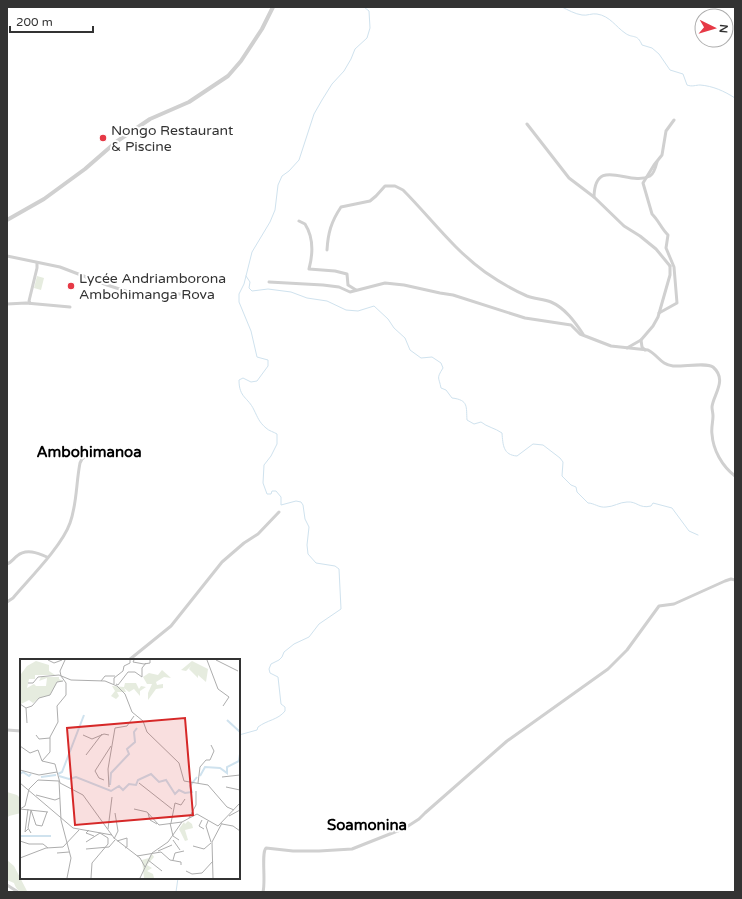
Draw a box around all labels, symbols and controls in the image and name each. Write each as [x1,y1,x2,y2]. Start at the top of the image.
scale bar [10,8,93,34]
north arrow [694,8,734,48]
text: 200 m [16,15,53,29]
text: N [717,24,730,34]
place label: Nongo Restaurant & Piscine [111,122,234,155]
marker: Nongo Restaurant & Piscine [98,133,108,143]
place label: Lycée Andriamborona Ambohimanga Rova [79,270,226,303]
marker: Lycée Andriamborona Ambohimanga Rova [66,281,76,291]
district label: Ambohimanoa [36,443,142,461]
inset map [20,659,240,879]
district label: Soamonina [327,816,407,834]

